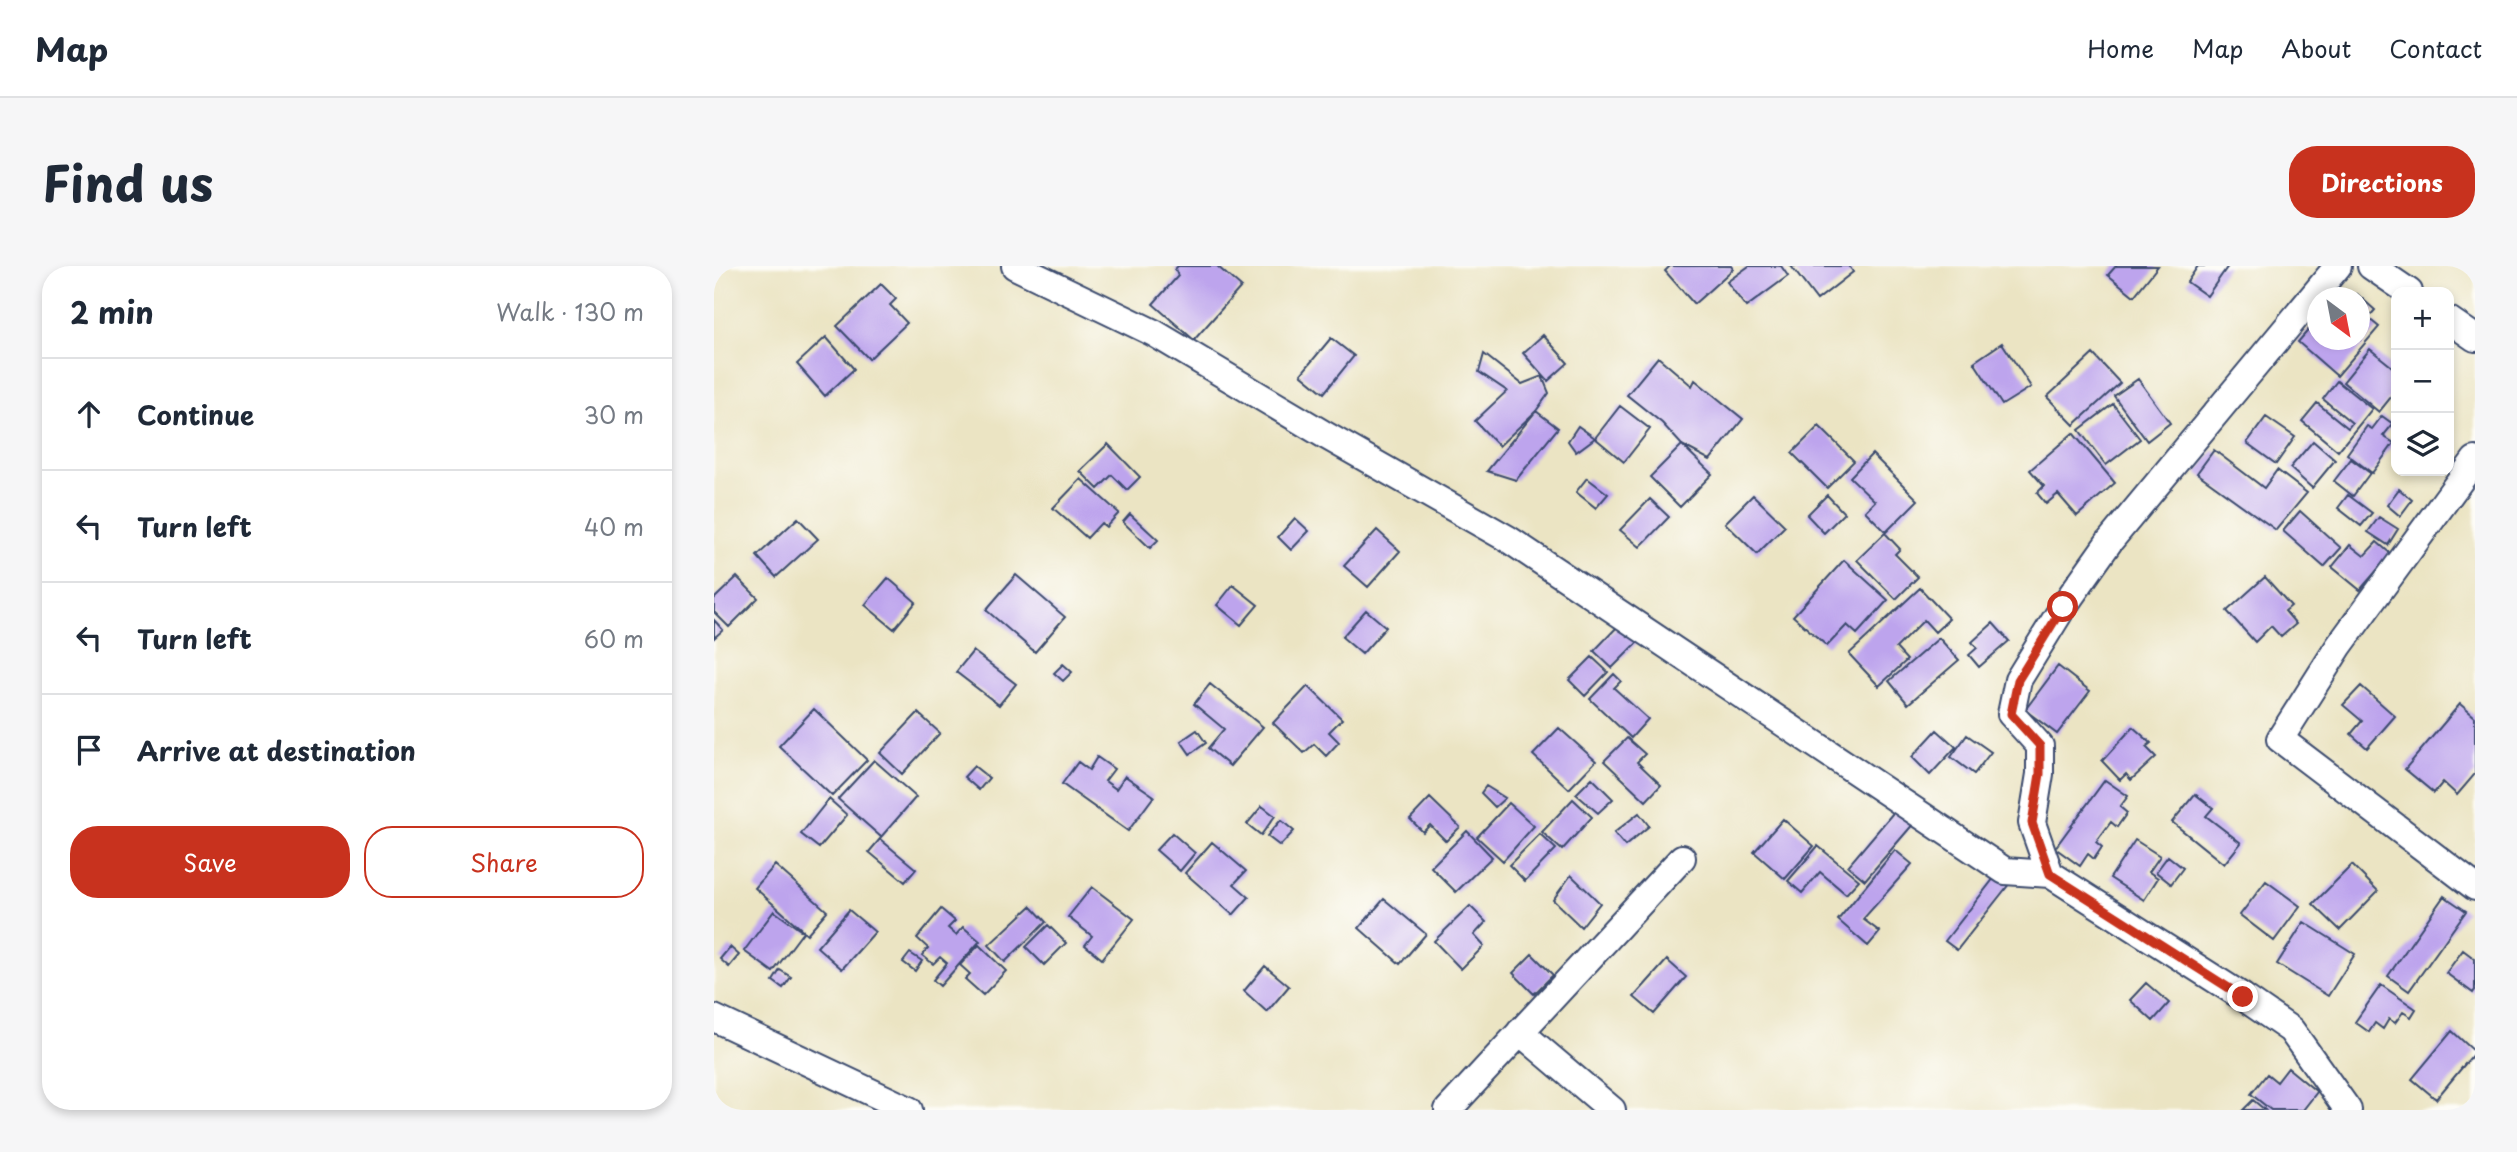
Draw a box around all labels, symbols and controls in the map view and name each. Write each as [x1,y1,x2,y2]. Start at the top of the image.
text: Map [35,23,108,73]
text: Home [2087,30,2154,66]
text: Map [2192,30,2243,66]
text: About [2281,30,2351,66]
text: Contact [2389,30,2482,66]
text: Find us [42,145,213,219]
button: Directions [2289,146,2475,218]
north arrow [2307,287,2370,350]
map controls [2391,287,2454,476]
button: + [2391,287,2454,350]
text: 2 min [70,289,154,334]
text: Walk · 130 m [496,294,644,329]
button: − [2391,350,2454,413]
icon: ahead [70,395,108,433]
text: Continue [137,395,254,434]
text: 30 m [583,397,644,432]
button: layers [2391,413,2454,476]
icon: left [70,507,108,545]
text: Turn left [137,507,252,546]
text: 40 m [584,509,644,544]
route start [2047,591,2078,622]
icon: left [70,619,108,657]
text: Turn left [137,619,252,658]
text: 60 m [584,621,644,656]
icon: arrive [70,731,108,769]
text: Arrive at destination [137,731,416,770]
button: Save [70,826,350,898]
button: Share [364,826,644,898]
route end [2227,981,2258,1012]

